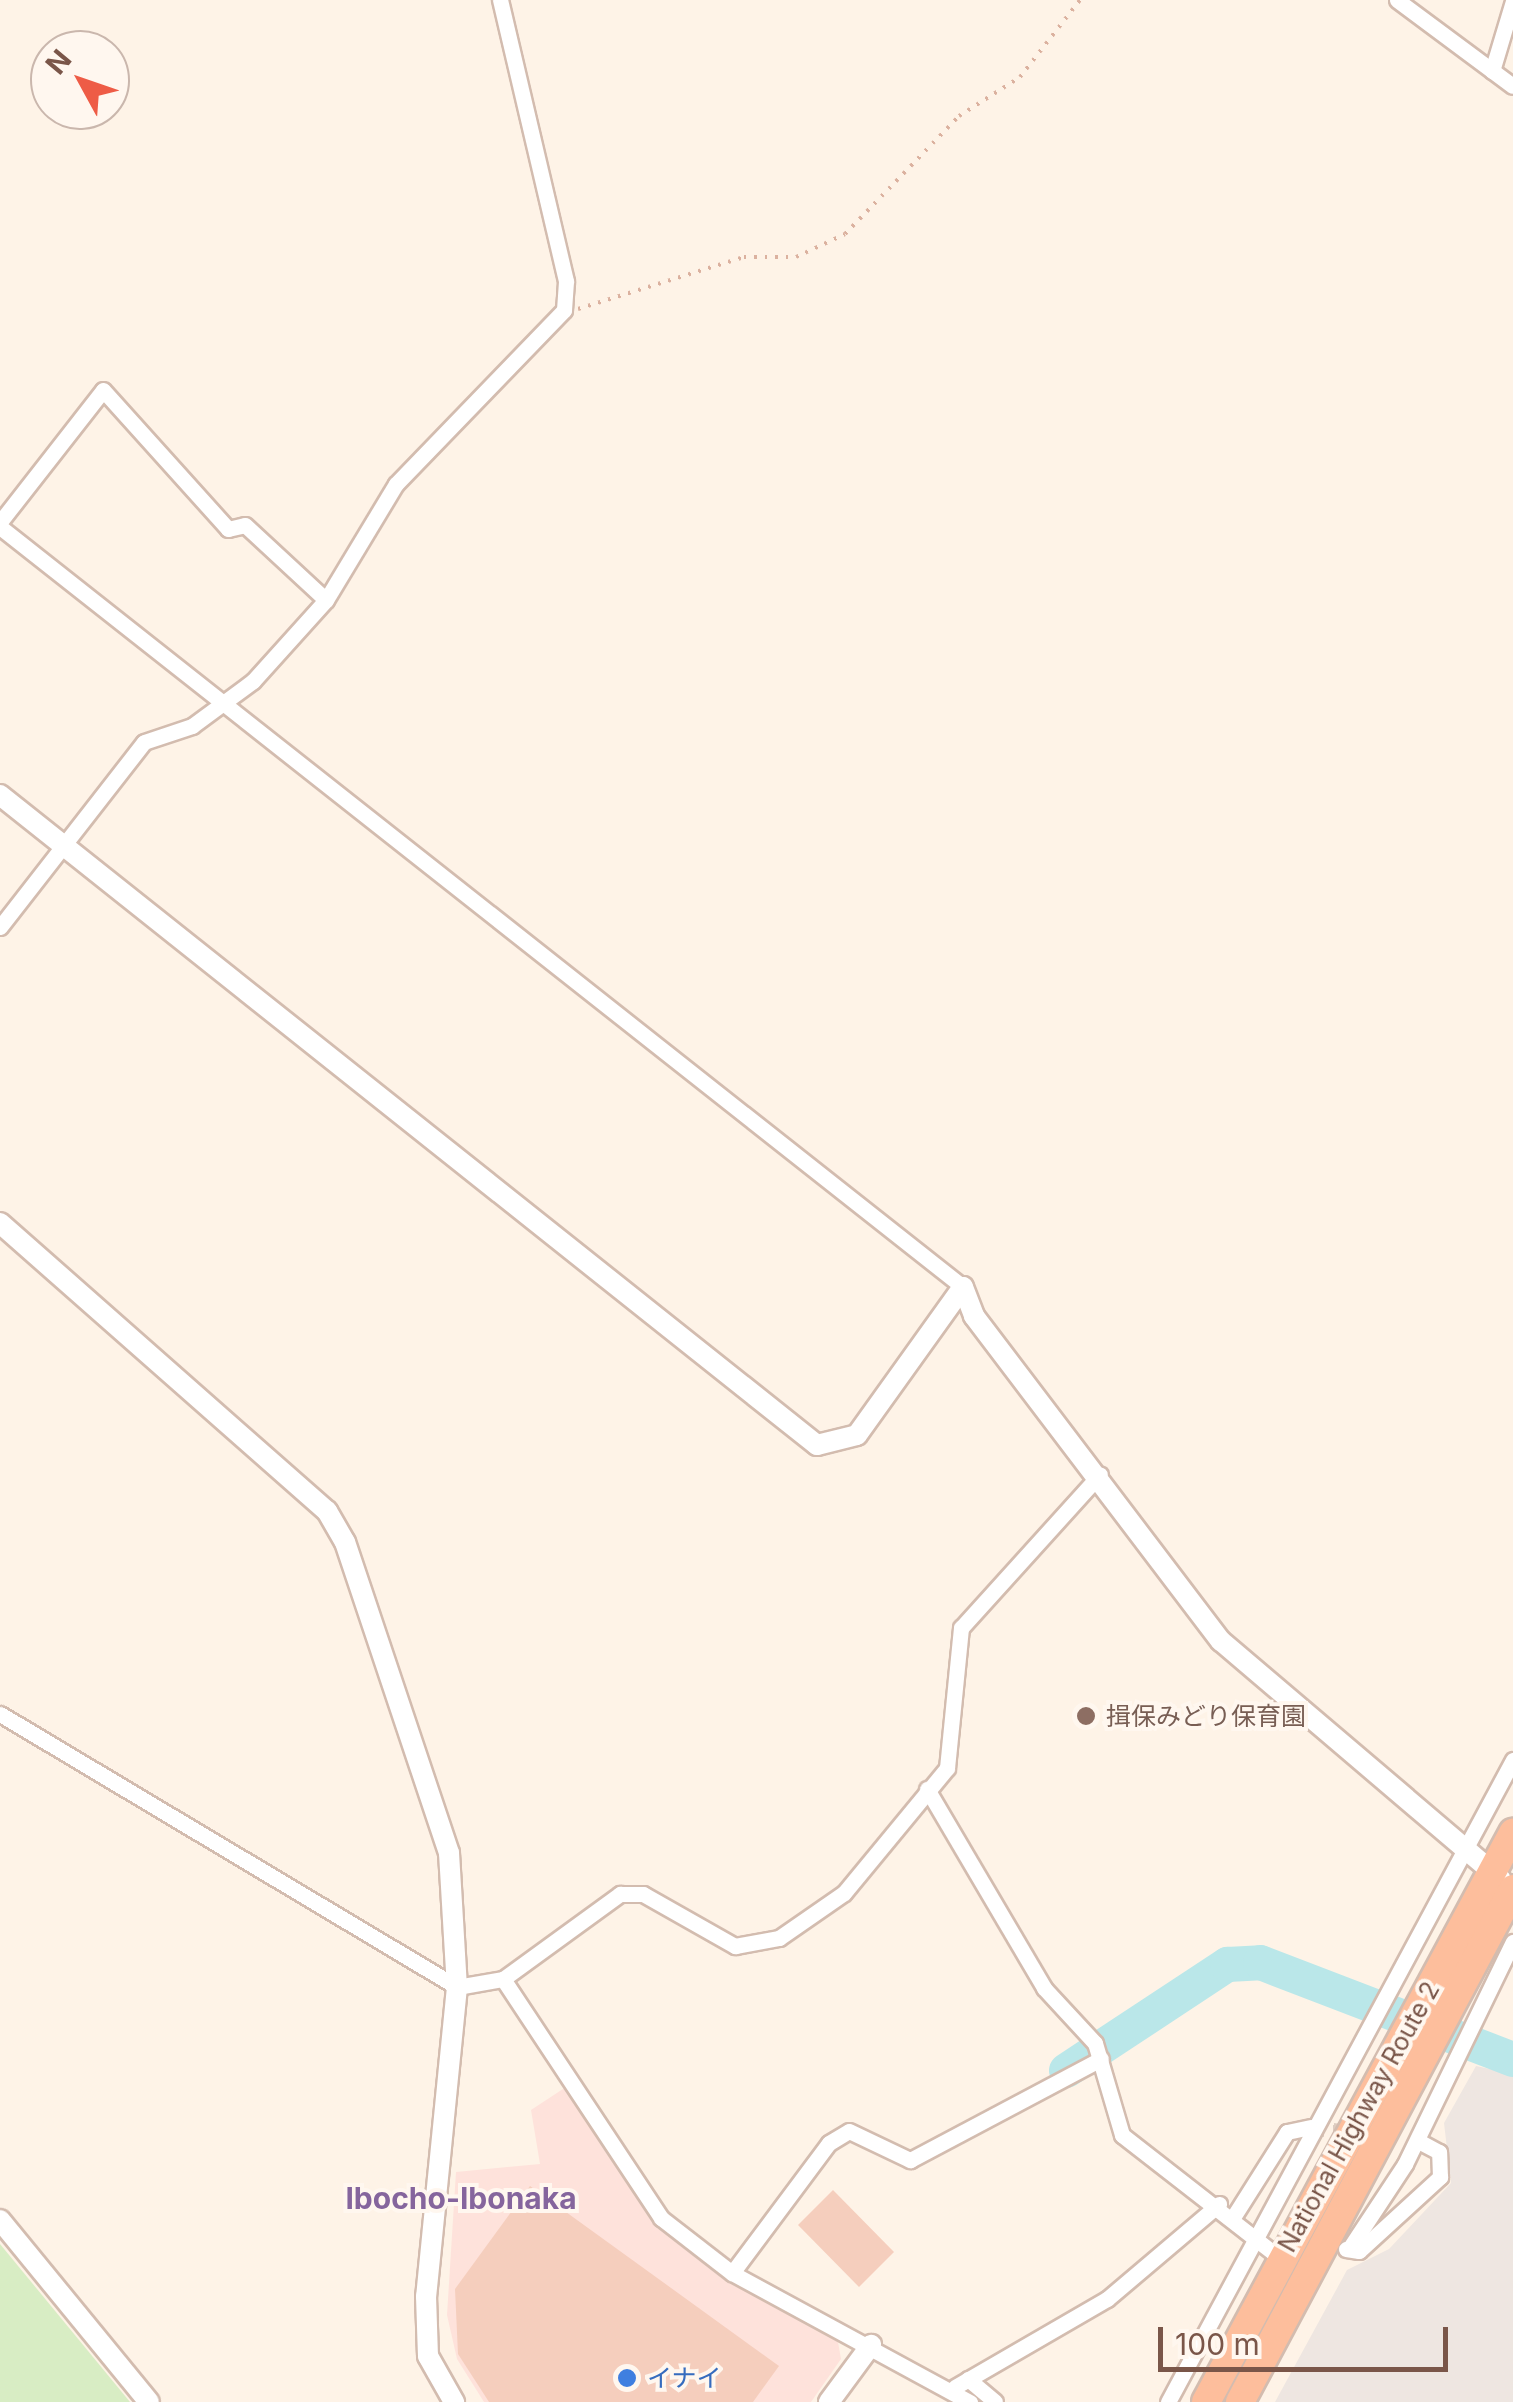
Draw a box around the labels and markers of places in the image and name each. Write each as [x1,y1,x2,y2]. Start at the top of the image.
place label: 揖保みどり保育園 [1106,1701,1306,1731]
marker: 揖保みどり保育園 [1075,1705,1097,1727]
place label: イナイ [647,2363,722,2393]
marker: イナイ [616,2367,638,2389]

